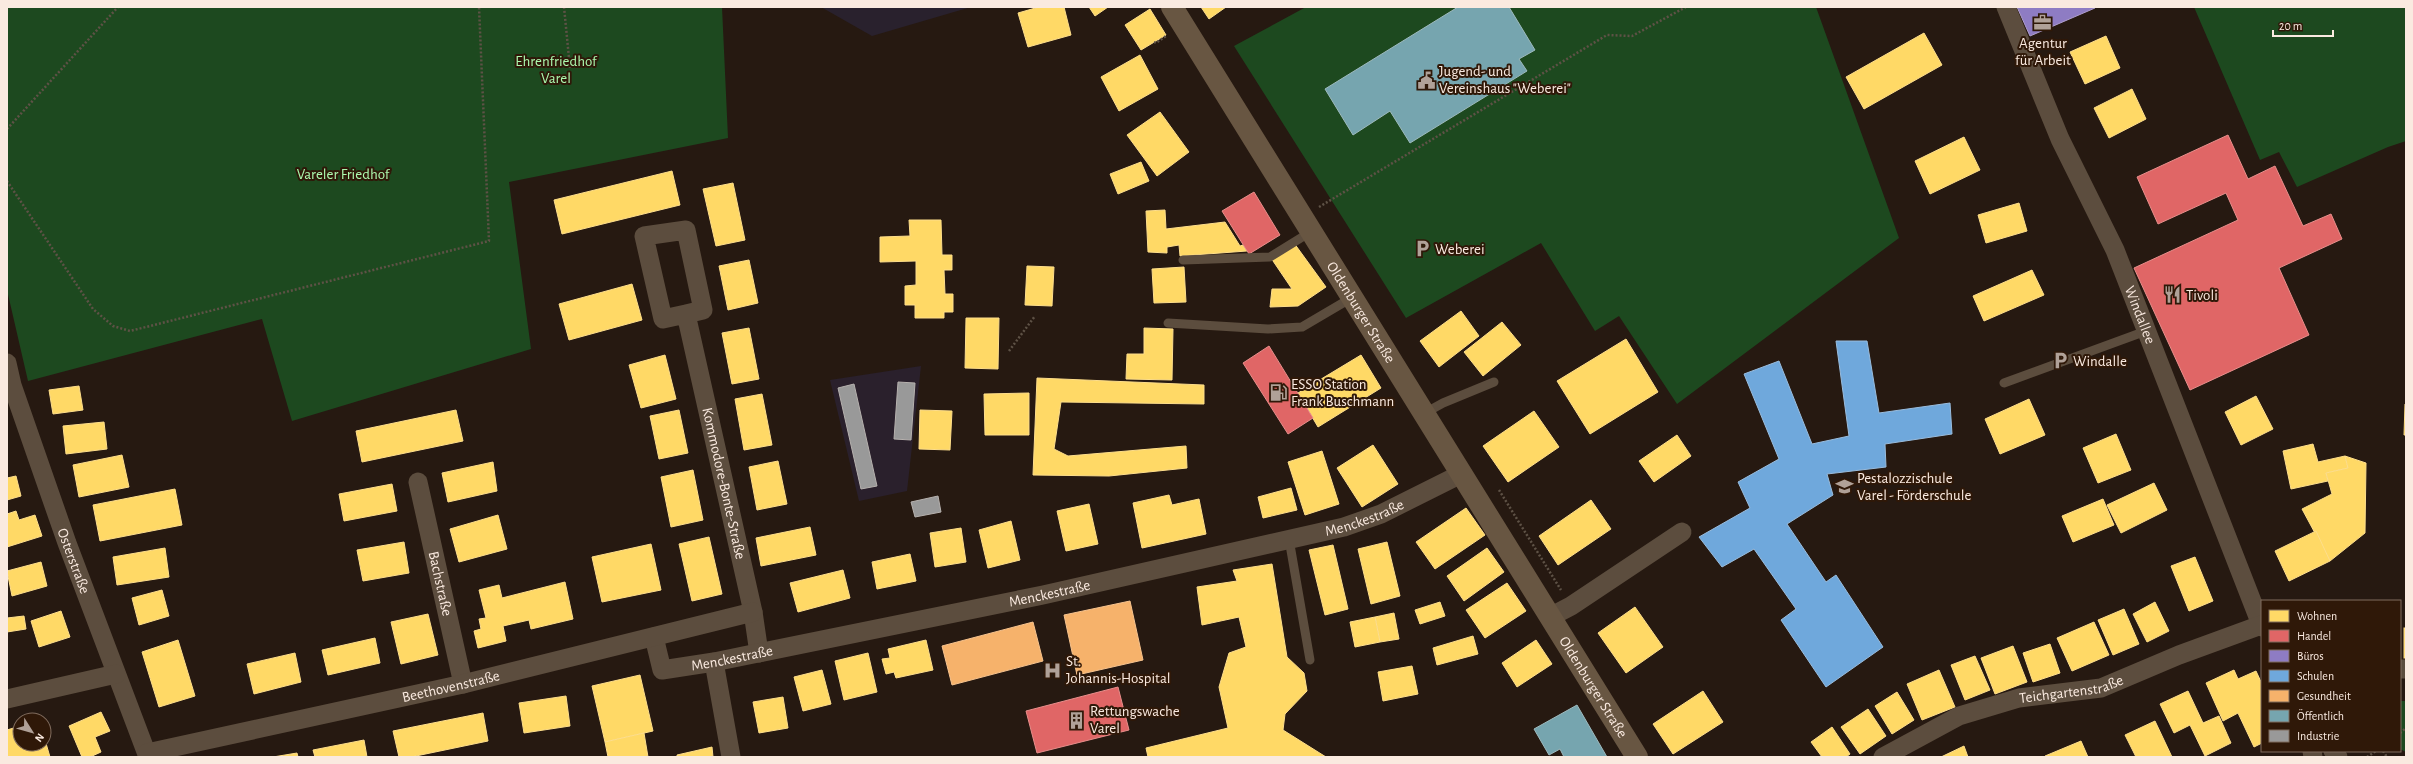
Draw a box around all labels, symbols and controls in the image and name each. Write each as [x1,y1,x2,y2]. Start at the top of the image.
office icon: Agentur für Arbeit [2033,12,2053,32]
scale bar [2273,12,2333,38]
text: 20 m [2279,20,2302,32]
place label: Agentur für Arbeit [2015,36,2071,68]
park label: Ehrenfriedhof Varel [515,54,598,86]
place label: Jugend- und Vereinshaus "Weberei" [1439,64,1571,96]
public building icon: Jugend- und Vereinshaus "Weberei" [1416,70,1436,90]
park label: Vareler Friedhof [297,167,391,182]
parking icon: Weberei [1412,239,1432,259]
place label: Weberei [1435,242,1485,257]
street label: Oldenburger Straße [1324,259,1398,365]
street label: Windallee [2122,284,2158,346]
restaurant icon: Tivoli [2163,285,2183,305]
place label: Tivoli [2186,288,2218,303]
parking icon: Windalle [2050,351,2070,371]
place label: Windalle [2073,354,2127,369]
place label: ESSO Station Frank Buschmann [1291,377,1394,409]
fuel station icon: ESSO Station Frank Buschmann [1268,383,1288,403]
street label: Kommodore-Bonte-Straße [700,406,748,561]
place label: Pestalozzischule Varel - Förderschule [1857,471,1971,503]
school or university icon: Pestalozzischule Varel - Förderschule [1834,477,1854,497]
street label: Menckestraße [1324,496,1406,539]
street label: Osterstraße [55,526,93,596]
street label: Bachstraße [426,550,455,617]
street label: Menckestraße [1007,577,1092,609]
legend [2261,600,2401,752]
text: Wohnen [2297,610,2337,622]
text: Handel [2297,630,2331,642]
street label: Oldenburger Straße [1557,634,1631,740]
street label: Menckestraße [690,643,774,673]
text: Büros [2297,650,2324,662]
place label: St. Johannis-Hospital [1066,654,1171,686]
hospital icon: St. Johannis-Hospital [1043,660,1063,680]
street label: Beethovenstraße [401,668,501,705]
text: Schulen [2297,670,2334,682]
street label: Teichgartenstraße [2018,672,2125,705]
text: Gesundheit [2297,690,2351,702]
place label: Rettungswache Varel [1090,704,1180,736]
text: Öffentlich [2297,709,2344,722]
building icon: Rettungswache Varel [1067,710,1087,730]
north arrow [12,712,52,752]
text: Industrie [2297,730,2339,742]
text: N [33,731,46,744]

